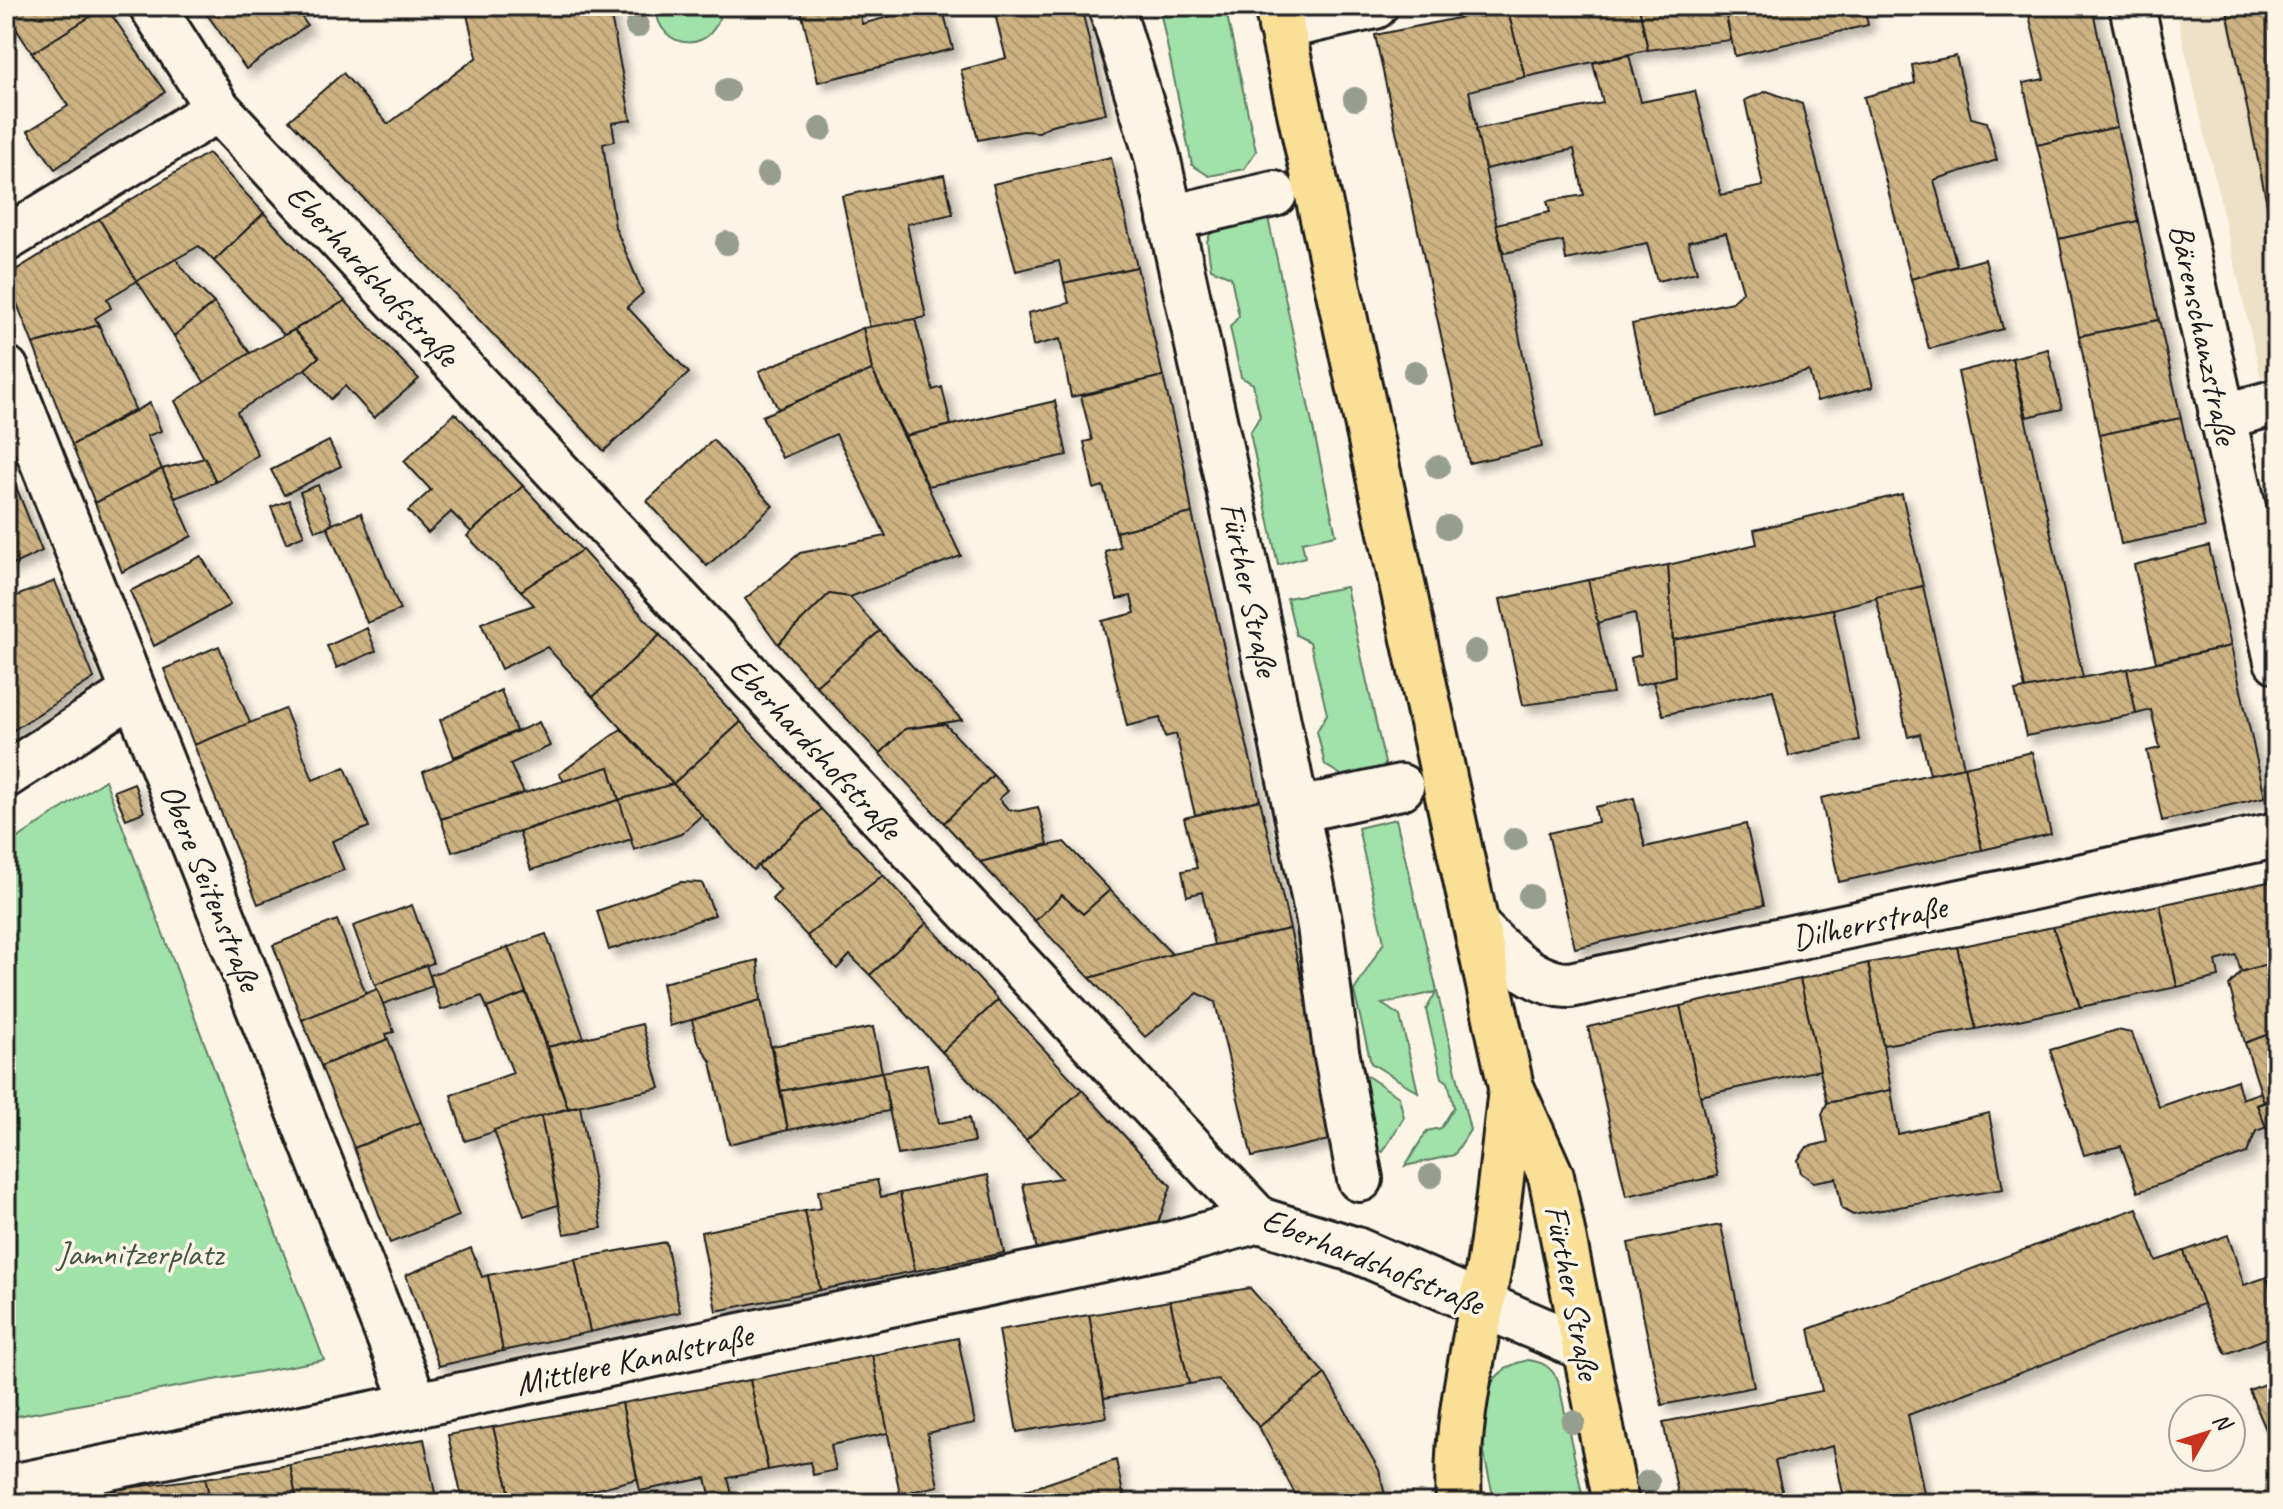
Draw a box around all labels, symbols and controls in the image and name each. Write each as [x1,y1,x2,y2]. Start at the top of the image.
street label: Eberhardshofstraße [277,175,471,378]
street label: Bärenschanzstraße [2160,220,2249,451]
street label: Fürther Straße [1211,498,1290,683]
street label: Eberhardshofstraße [720,648,914,851]
street label: Obere Seitenstraße [150,777,273,999]
street label: Dilherrstraße [1788,884,1953,959]
street label: Eberhardshofstraße [1256,1197,1493,1326]
street label: Fürther Straße [1535,1201,1612,1386]
park label: Jamnitzerplatz [55,1232,225,1275]
street label: Mittlere Kanalstraße [512,1312,759,1405]
north arrow [2167,1393,2247,1473]
text: N [2207,1407,2239,1438]

